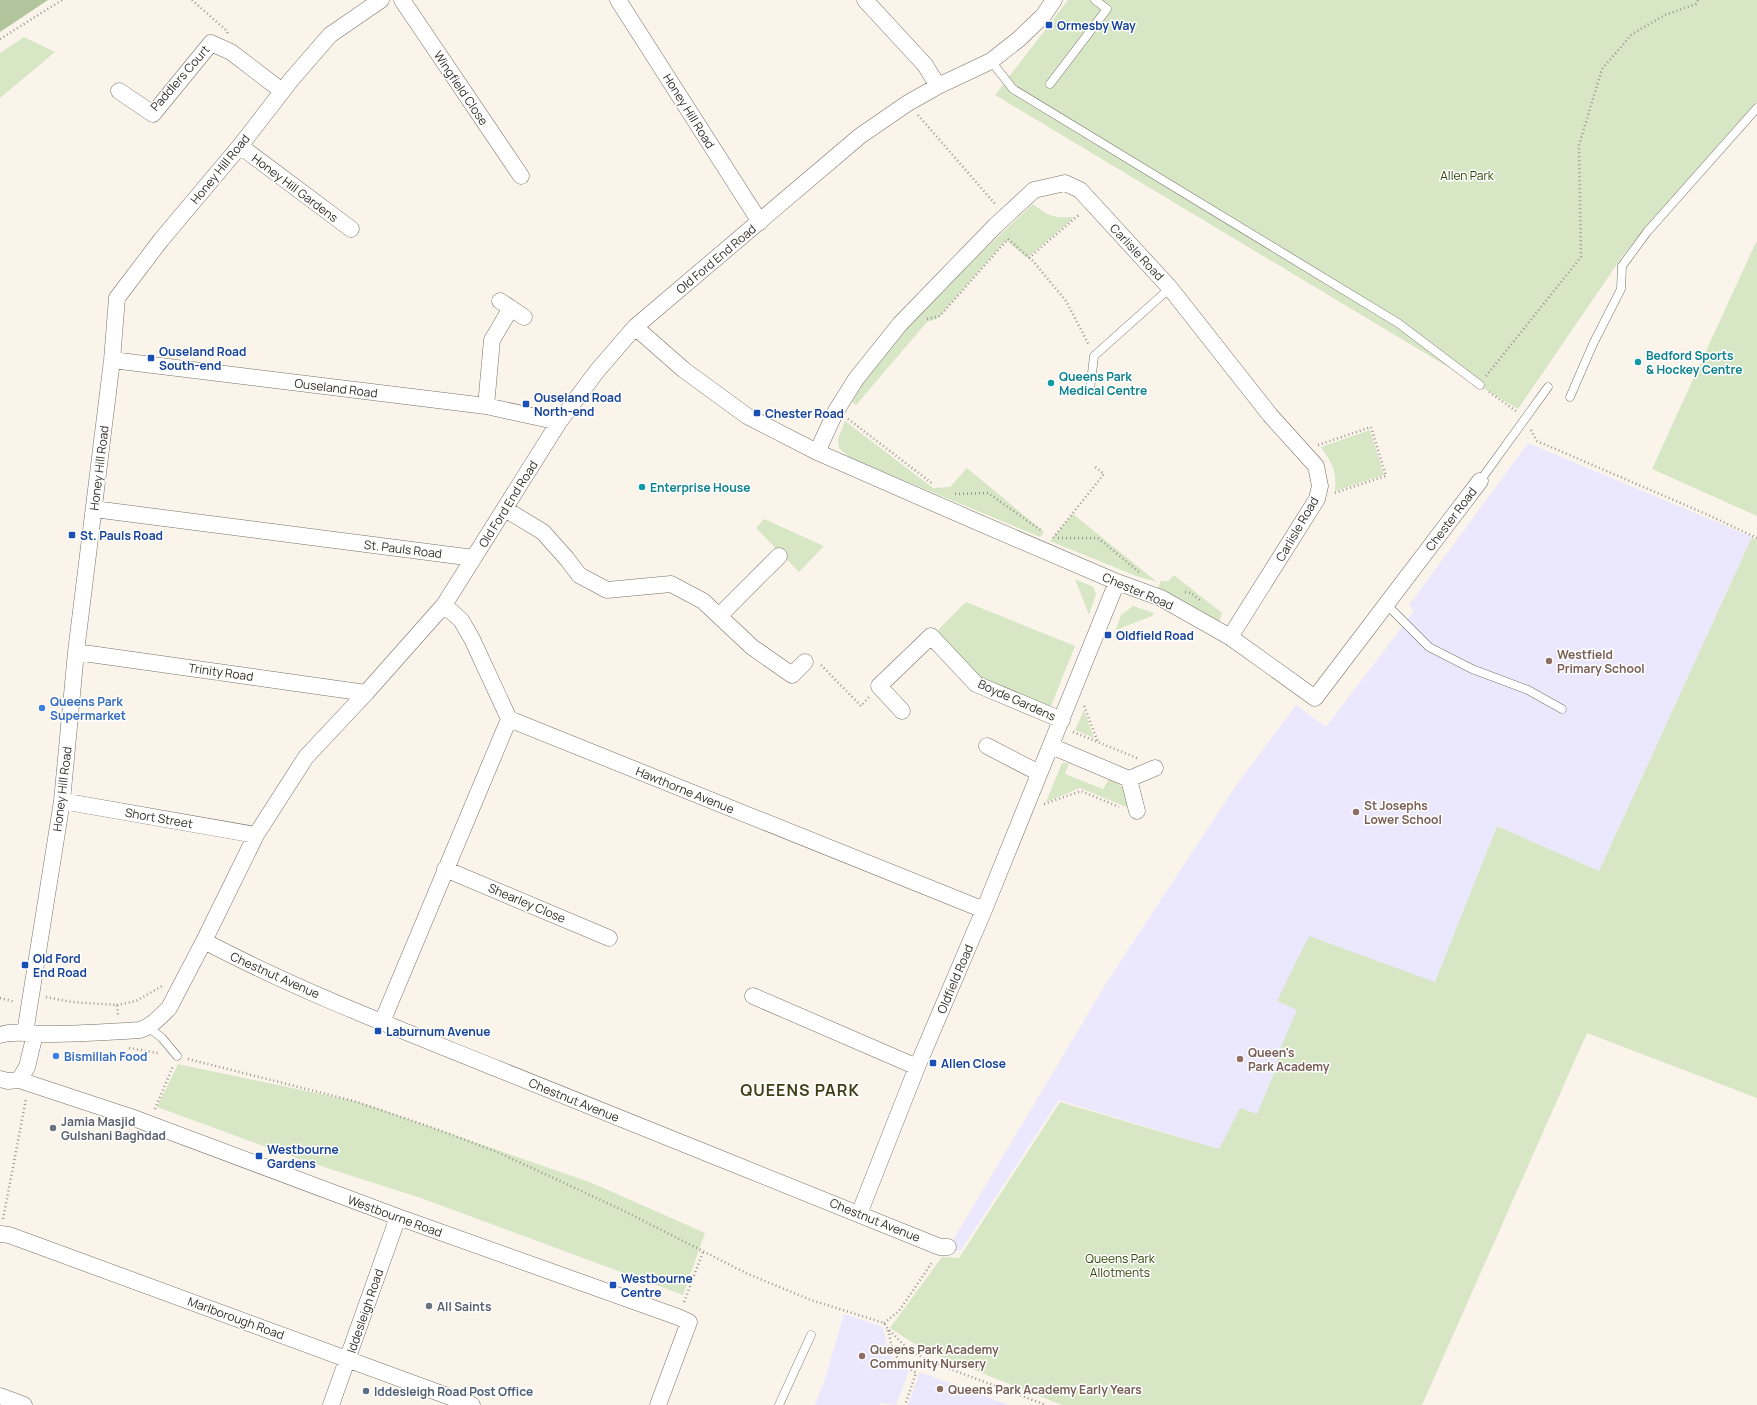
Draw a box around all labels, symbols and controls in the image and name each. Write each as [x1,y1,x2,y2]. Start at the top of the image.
place label: Ormesby Way [1057,17,1136,34]
marker: Ormesby Way [1044,20,1054,30]
street label: Paddlers Court [147,41,214,115]
street label: Wingfield Close [430,47,492,129]
street label: Honey Hill Road [659,70,719,152]
street label: Honey Hill Road [186,130,254,208]
street label: Honey Hill Gardens [248,150,342,226]
park label: Allen Park [1440,167,1495,184]
street label: Old Ford End Road [672,220,760,298]
street label: Carlisle Road [1106,220,1168,284]
place label: Ouseland Road South-end [159,343,246,374]
place label: Bedford Sports & Hockey Centre [1646,347,1742,378]
marker: Ouseland Road South-end [146,353,156,363]
marker: Bedford Sports & Hockey Centre [1633,357,1643,367]
place label: Queens Park Medical Centre [1059,368,1147,399]
street label: Ouseland Road [293,374,379,402]
marker: Queens Park Medical Centre [1046,378,1056,388]
place label: Ouseland Road North-end [534,389,621,420]
marker: Ouseland Road North-end [521,399,531,409]
place label: Chester Road [765,405,844,422]
marker: Chester Road [752,408,762,418]
street label: Honey Hill Road [85,425,113,511]
street label: Old Ford End Road [474,457,542,551]
place label: Enterprise House [650,479,750,496]
marker: Enterprise House [637,482,647,492]
street label: Chester Road [1421,484,1481,554]
street label: Carlisle Road [1272,494,1322,564]
place label: St. Pauls Road [80,527,163,544]
marker: St. Pauls Road [67,530,77,540]
street label: St. Pauls Road [363,536,443,562]
street label: Chester Road [1100,568,1176,614]
place label: Oldfield Road [1116,627,1194,644]
marker: Oldfield Road [1103,630,1113,640]
place label: Westfield Primary School [1557,646,1645,677]
marker: Westfield Primary School [1544,656,1554,666]
street label: Trinity Road [187,659,255,685]
street label: Boyde Gardens [975,675,1059,725]
place label: Queens Park Supermarket [50,693,126,724]
marker: Queens Park Supermarket [37,703,47,713]
street label: Honey Hill Road [48,746,76,832]
street label: Hawthorne Avenue [633,762,737,818]
place label: St Josephs Lower School [1364,797,1442,828]
street label: Short Street [124,804,194,832]
marker: St Josephs Lower School [1351,807,1361,817]
street label: Shearley Close [486,879,568,927]
street label: Oldfield Road [933,942,977,1016]
street label: Chestnut Avenue [228,948,322,1002]
place label: Old Ford End Road [33,950,87,981]
marker: Old Ford End Road [20,960,30,970]
place label: Laburnum Avenue [386,1023,490,1040]
marker: Laburnum Avenue [373,1026,383,1036]
place label: Queen's Park Academy [1248,1044,1330,1075]
place label: Bismillah Food [64,1048,147,1065]
marker: Bismillah Food [51,1051,61,1061]
marker: Queen's Park Academy [1235,1054,1245,1064]
place label: Allen Close [941,1055,1006,1072]
marker: Allen Close [928,1058,938,1068]
street label: Chestnut Avenue [526,1074,622,1126]
district label: QUEENS PARK [740,1079,860,1101]
place label: Jamia Masjid Gulshani Baghdad [61,1113,166,1144]
marker: Jamia Masjid Gulshani Baghdad [48,1123,58,1133]
place label: Westbourne Gardens [267,1141,339,1172]
marker: Westbourne Gardens [254,1151,264,1161]
street label: Westbourne Road [345,1191,445,1241]
street label: Chestnut Avenue [827,1194,923,1246]
park label: Queens Park Allotments [1085,1250,1156,1281]
street label: Iddesleigh Road [343,1267,387,1355]
place label: Westbourne Centre [621,1270,693,1301]
marker: Westbourne Centre [608,1280,618,1290]
street label: Marlborough Road [185,1293,287,1343]
place label: All Saints [437,1298,492,1315]
marker: All Saints [424,1301,434,1311]
place label: Queens Park Academy Community Nursery [870,1341,999,1372]
marker: Queens Park Academy Community Nursery [857,1351,867,1361]
place label: Queens Park Academy Early Years [948,1381,1142,1398]
place label: Iddesleigh Road Post Office [374,1383,533,1400]
marker: Queens Park Academy Early Years [935,1384,945,1394]
marker: Iddesleigh Road Post Office [361,1386,371,1396]

